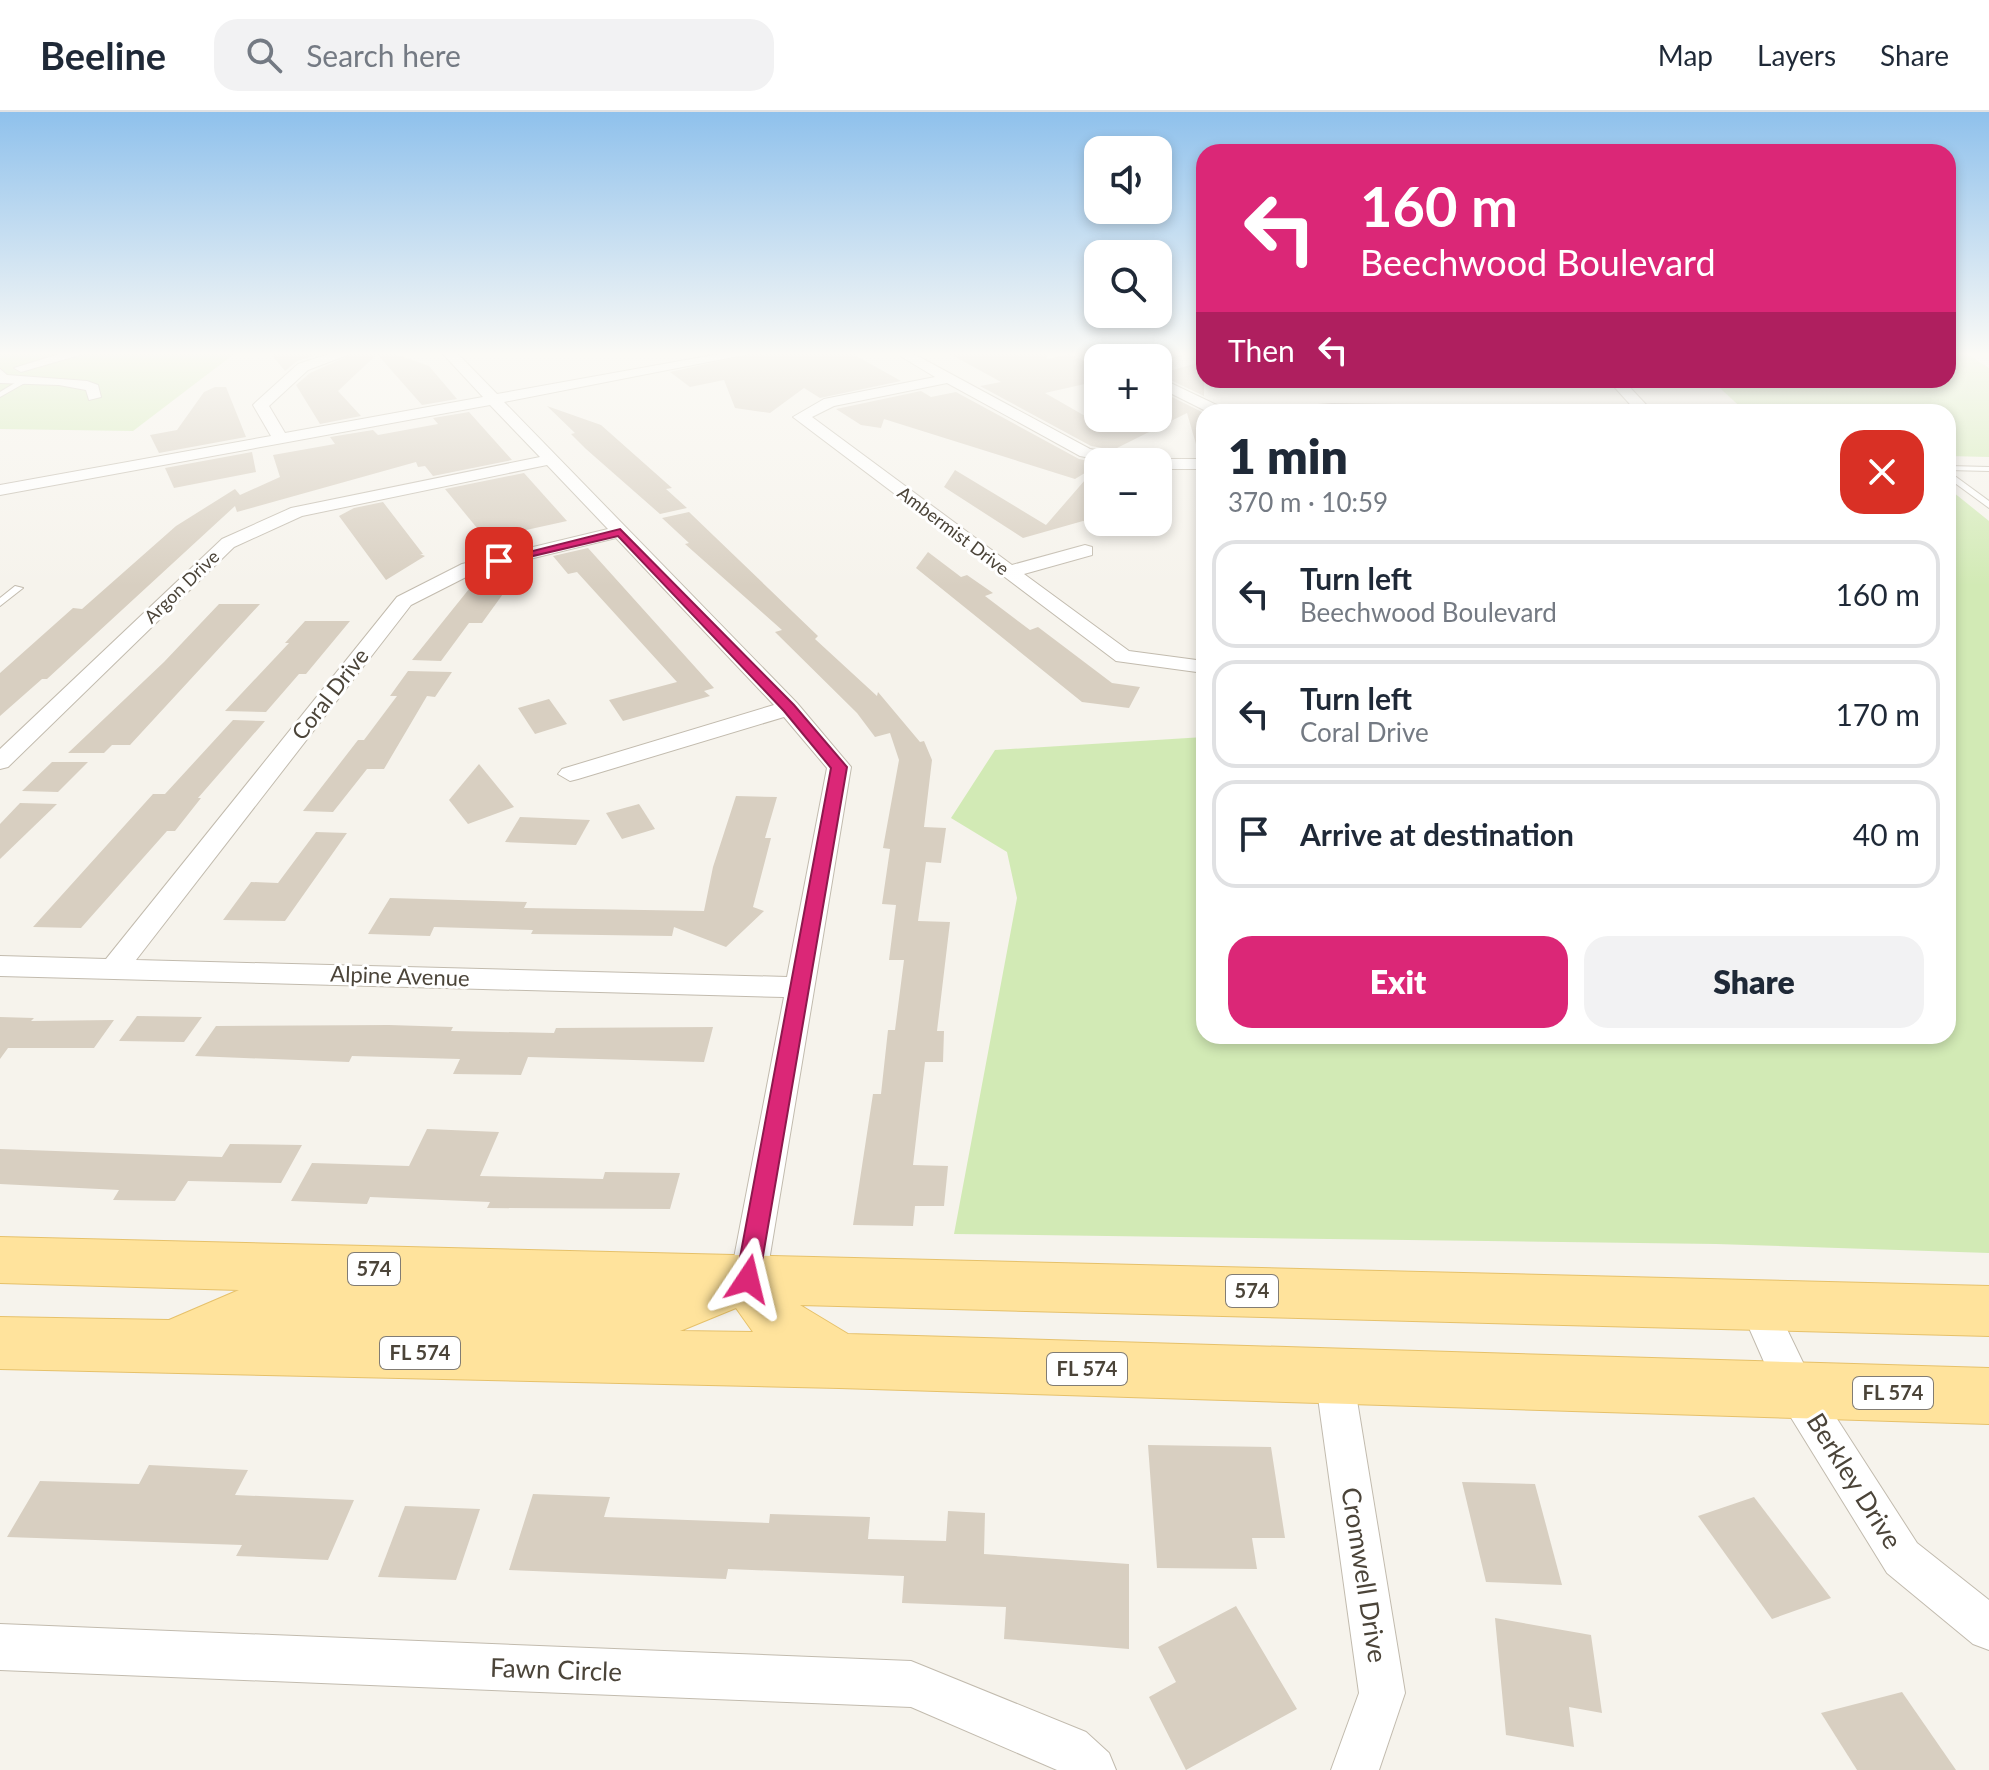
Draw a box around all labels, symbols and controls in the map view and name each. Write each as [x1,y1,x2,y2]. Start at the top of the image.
search box [214,19,774,91]
text: Beeline [40,32,166,78]
icon: search [242,33,286,77]
text: Search here [306,37,461,73]
text: Map [1658,38,1713,72]
text: Layers [1757,38,1836,72]
text: Share [1880,38,1949,72]
map controls [1084,136,1172,536]
button: sound [1084,136,1172,224]
text: 160 m [1360,172,1518,239]
icon: left [1228,176,1332,280]
button: search [1084,240,1172,328]
text: Beechwood Boulevard [1360,240,1716,284]
icon: left [1311,328,1355,372]
text: Then [1228,332,1295,368]
button: + [1084,344,1172,432]
text: 1 min [1228,427,1348,484]
button: close [1840,430,1924,514]
button: − [1084,448,1172,536]
street label: Ambermist Drive [893,481,1014,579]
text: 370 m · 10:59 [1228,486,1388,518]
pin [465,527,533,595]
icon: arrive [477,539,521,583]
street label: Argon Drive [139,545,223,627]
text: Turn left [1300,560,1412,596]
icon: left [1232,572,1276,616]
text: 160 m [1835,576,1920,612]
text: Beechwood Boulevard [1300,596,1557,628]
street label: Coral Drive [285,642,374,745]
text: Turn left [1300,680,1412,716]
icon: left [1232,692,1276,736]
text: 170 m [1835,696,1920,732]
text: Coral Drive [1300,716,1429,748]
icon: arrive [1232,812,1276,856]
text: Arrive at destination [1300,816,1574,852]
text: 40 m [1853,816,1920,852]
button: Exit [1228,936,1568,1028]
button: Share [1584,936,1924,1028]
street label: Alpine Avenue [330,960,470,991]
position arrow [706,1237,790,1321]
road number: 574 [348,1253,400,1285]
road number: 574 [1226,1275,1278,1307]
road number: FL 574 [380,1337,460,1369]
road number: FL 574 [1047,1353,1127,1385]
road number: FL 574 [1853,1377,1933,1409]
street label: Berkley Drive [1800,1407,1909,1554]
street label: Cromwell Drive [1335,1485,1395,1665]
street label: Fawn Circle [489,1651,623,1687]

